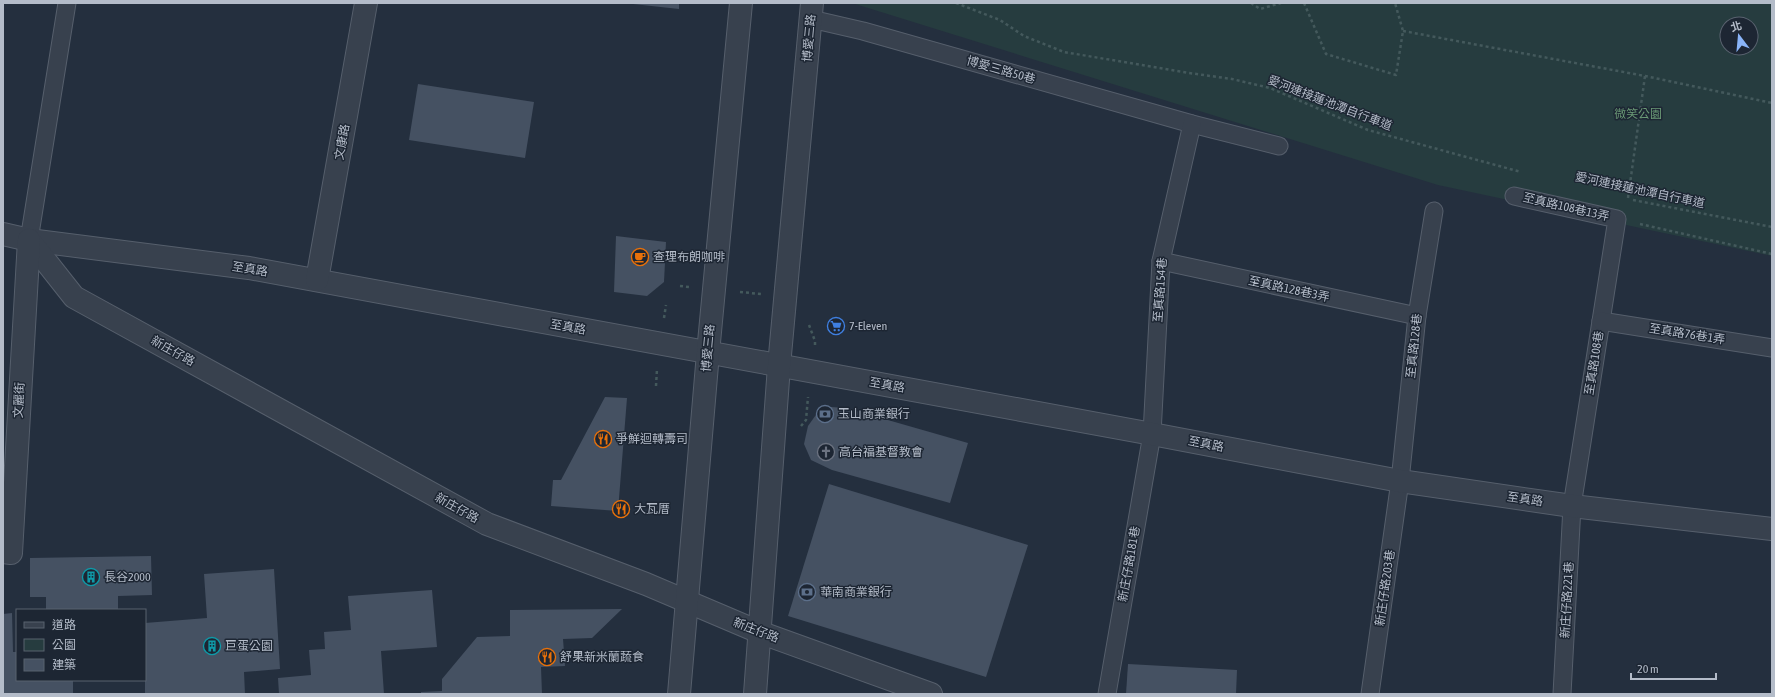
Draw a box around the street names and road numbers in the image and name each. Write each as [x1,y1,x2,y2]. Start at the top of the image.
street label: 博愛三路 [800,13,818,63]
street label: 博愛三路50巷 [965,53,1037,87]
street label: 愛河連接蓮池潭自行車道 [1266,73,1394,133]
street label: 文康路 [332,123,352,161]
street label: 愛河連接蓮池潭自行車道 [1574,169,1706,211]
street label: 至真路108巷13弄 [1521,190,1611,224]
street label: 至真路154巷 [1151,257,1169,323]
street label: 至真路 [231,259,269,279]
street label: 至真路128巷3弄 [1247,274,1331,304]
street label: 至真路128巷 [1404,313,1424,379]
street label: 至真路 [549,317,587,337]
street label: 至真路76巷1弄 [1648,321,1726,347]
street label: 博愛三路 [699,323,717,373]
street label: 至真路108巷 [1582,330,1606,396]
street label: 新庄仔路 [149,333,197,369]
street label: 至真路 [868,375,906,395]
street label: 文麗街 [11,382,27,418]
street label: 至真路 [1187,434,1225,454]
street label: 新庄仔路 [433,490,481,526]
street label: 至真路 [1506,490,1544,508]
street label: 新庄仔路181巷 [1115,525,1143,603]
street label: 新庄仔路203巷 [1373,549,1397,627]
street label: 新庄仔路221巷 [1558,561,1576,639]
street label: 新庄仔路 [731,615,781,645]

